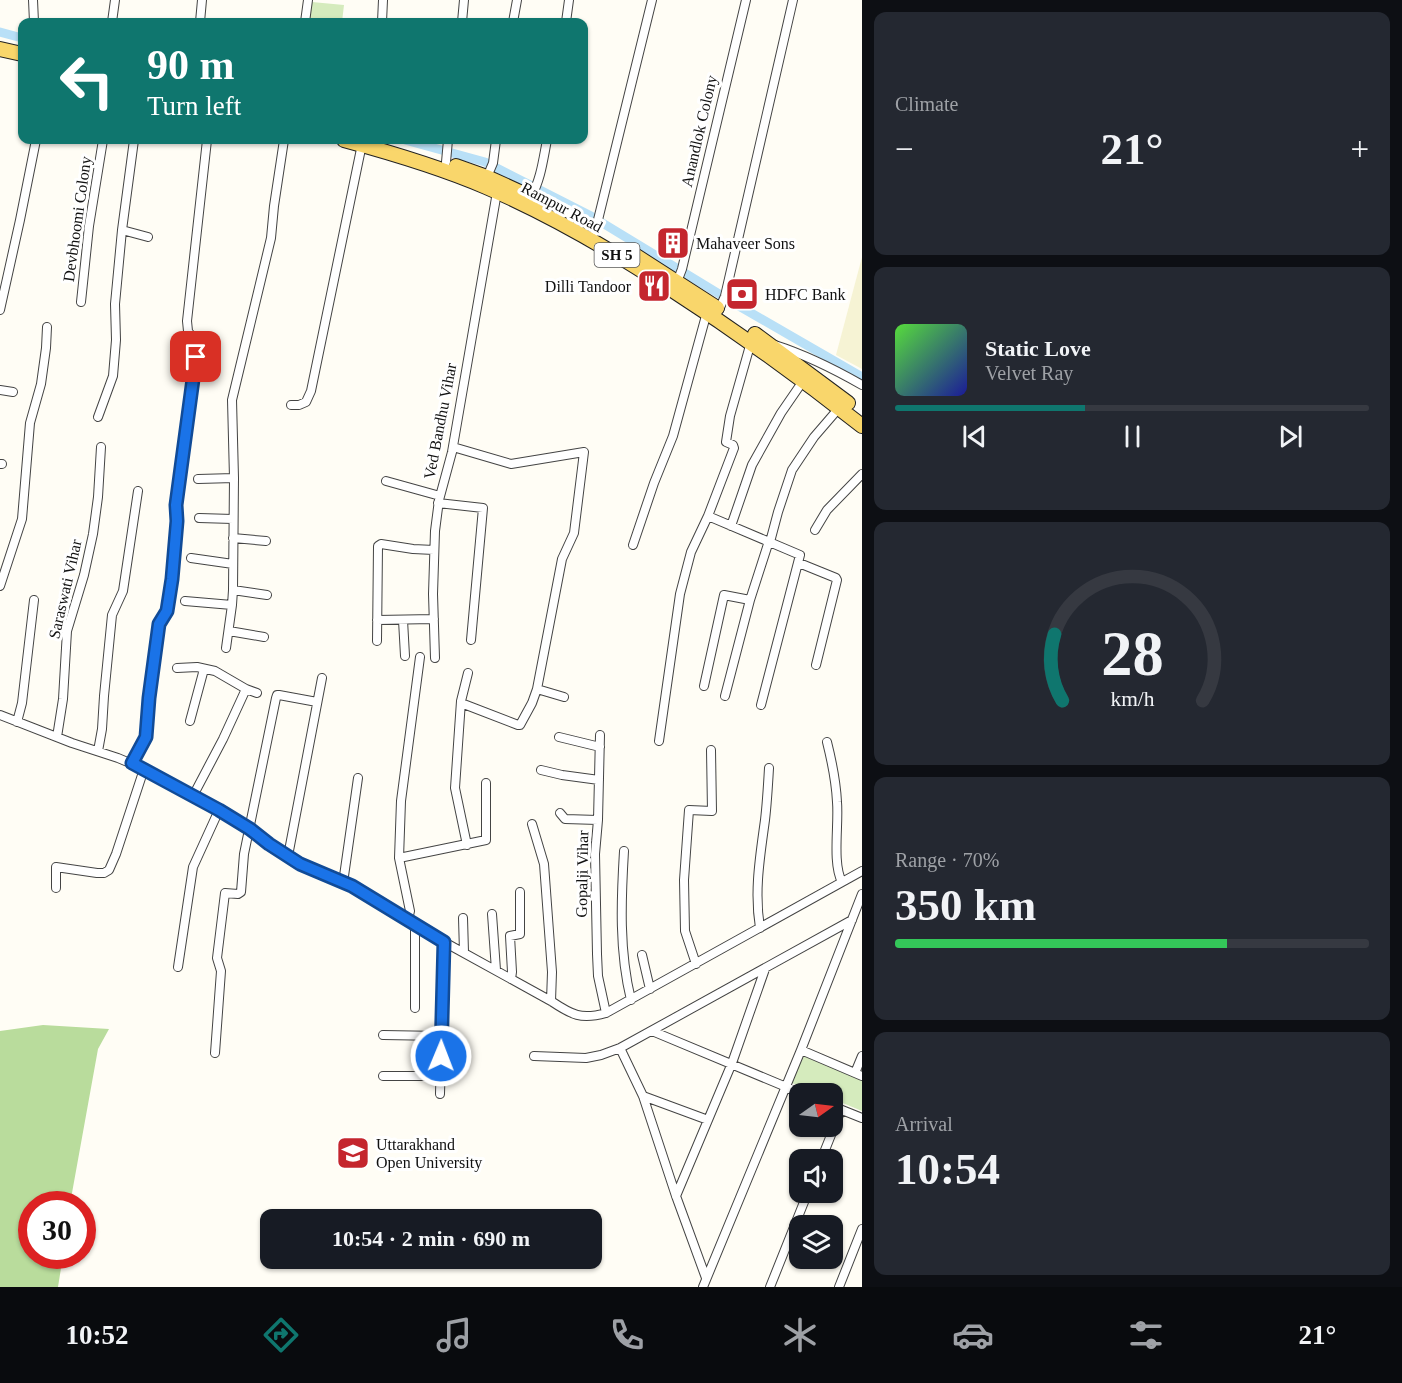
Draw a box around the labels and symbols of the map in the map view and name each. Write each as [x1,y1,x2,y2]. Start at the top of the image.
street label: Anandlok Colony [678,73,721,189]
street label: Devbhoomi Colony [60,155,95,283]
street label: Rampur Road [518,179,605,236]
building icon: Mahaveer Sons [655,225,691,261]
place label: Mahaveer Sons [696,235,795,252]
road number: SH 5 [594,243,640,267]
restaurant icon: Dilli Tandoor [636,268,672,304]
bank icon: HDFC Bank [724,276,760,312]
place label: Dilli Tandoor [545,278,632,295]
place label: HDFC Bank [765,286,845,303]
pin [170,331,221,382]
street label: Ved Bandhu Vihar [420,361,460,480]
street label: Saraswati Vihar [45,537,85,640]
street label: Gopalji Vihar [573,830,592,918]
position arrow [409,1024,473,1088]
north arrow [789,1083,843,1137]
school or university icon: Uttarakhand Open University [335,1135,371,1171]
place label: Uttarakhand Open University [376,1136,482,1172]
speed limit sign: 30 [18,1191,96,1269]

